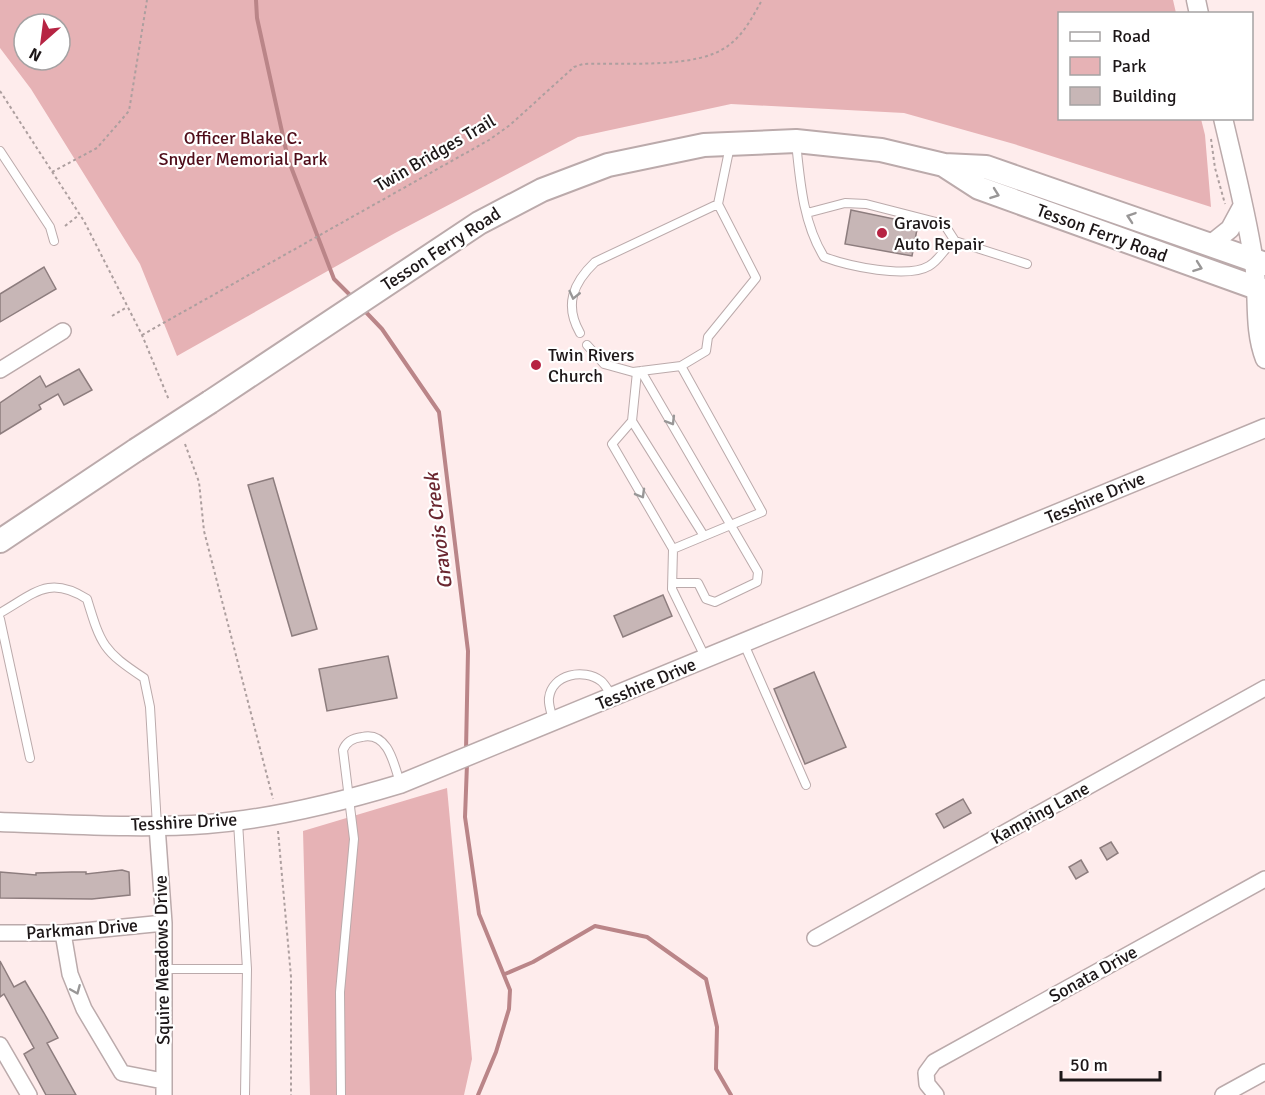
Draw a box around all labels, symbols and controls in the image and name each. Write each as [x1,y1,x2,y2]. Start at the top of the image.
north arrow [12,12,72,72]
legend [1058,12,1253,120]
text: Road [1112,25,1151,47]
text: N [26,43,45,66]
text: Park [1112,55,1147,77]
text: Building [1112,85,1176,107]
street label: Twin Bridges Trail [371,110,499,196]
park label: Officer Blake C. Snyder Memorial Park [159,127,327,170]
one-way arrow [989,186,999,199]
street label: Tesson Ferry Road [1034,199,1170,267]
street label: Tesson Ferry Road [377,202,505,296]
one-way arrow [1126,211,1137,224]
place label: Gravois Auto Repair [894,212,984,255]
marker: Gravois Auto Repair [875,226,889,240]
one-way arrow [1192,260,1203,273]
one-way arrow [568,290,581,300]
place label: Twin Rivers Church [548,344,635,387]
marker: Twin Rivers Church [529,358,543,372]
one-way arrow [663,415,675,425]
street label: Tesshire Drive [1042,467,1148,529]
water label: Gravois Creek [419,469,458,590]
one-way arrow [634,488,645,498]
street label: Tesshire Drive [593,653,699,715]
street label: Kamping Lane [987,777,1093,849]
street label: Tesshire Drive [130,808,238,836]
street label: Squire Meadows Drive [150,875,174,1045]
street label: Parkman Drive [25,914,139,944]
street label: Sonata Drive [1045,941,1141,1007]
one-way arrow [69,983,81,994]
scale bar [1061,1044,1160,1082]
text: 50 m [1070,1054,1108,1076]

